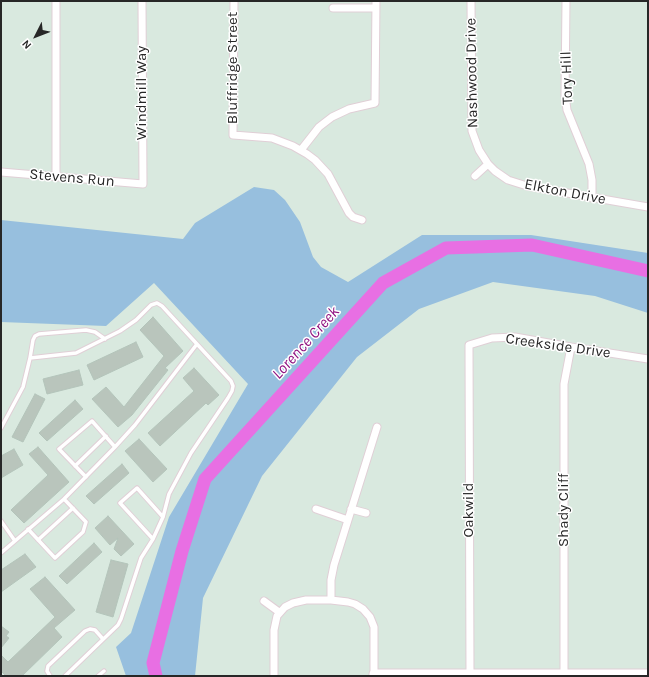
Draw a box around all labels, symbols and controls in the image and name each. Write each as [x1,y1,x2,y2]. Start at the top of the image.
street label: Bluffridge Street [224,12,242,124]
north arrow [16,16,56,56]
street label: Nashwood Drive [462,18,482,128]
text: N [19,37,34,52]
street label: Windmill Way [133,46,151,140]
street label: Tory Hill [557,51,577,105]
street label: Stevens Run [29,165,115,191]
street label: Elkton Drive [523,175,607,209]
water label: Lorence Creek [268,303,344,383]
street label: Creekside Drive [504,330,612,362]
street label: Shady Cliff [555,473,573,547]
street label: Oakwild [460,483,478,537]

